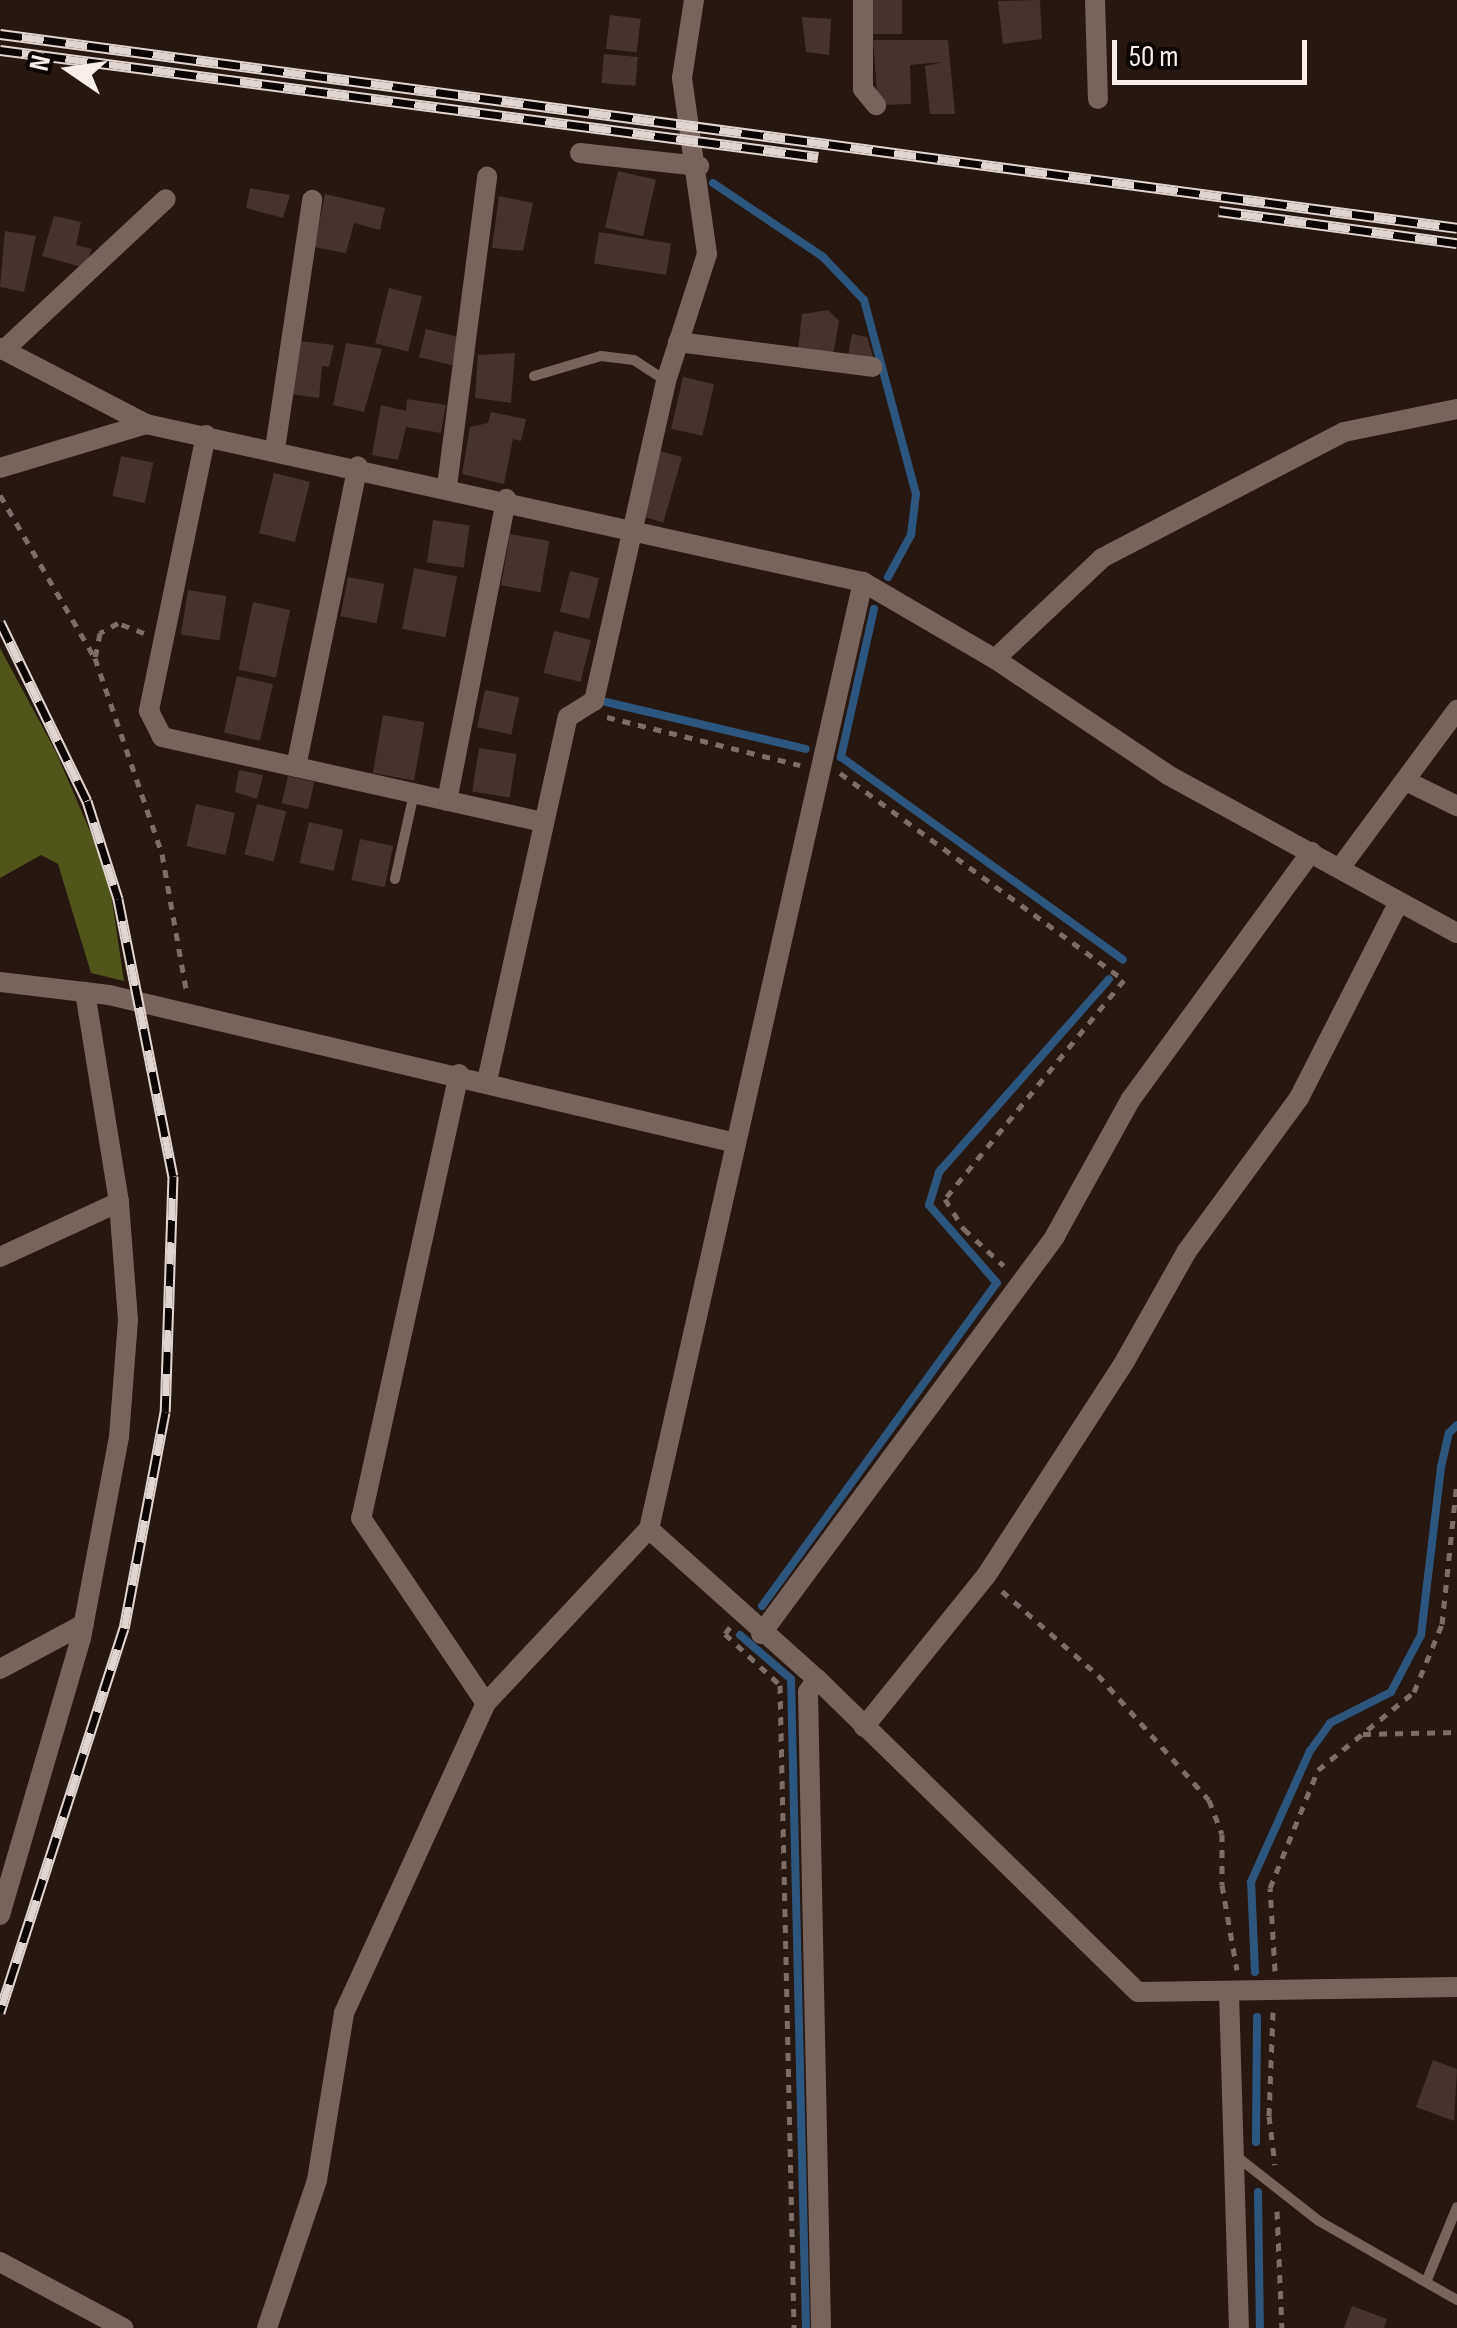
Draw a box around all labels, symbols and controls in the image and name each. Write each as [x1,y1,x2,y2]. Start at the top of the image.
north arrow [20,20,120,120]
scale bar [1117,20,1312,82]
text: 50 m [1129,39,1178,75]
text: N [23,52,58,74]

